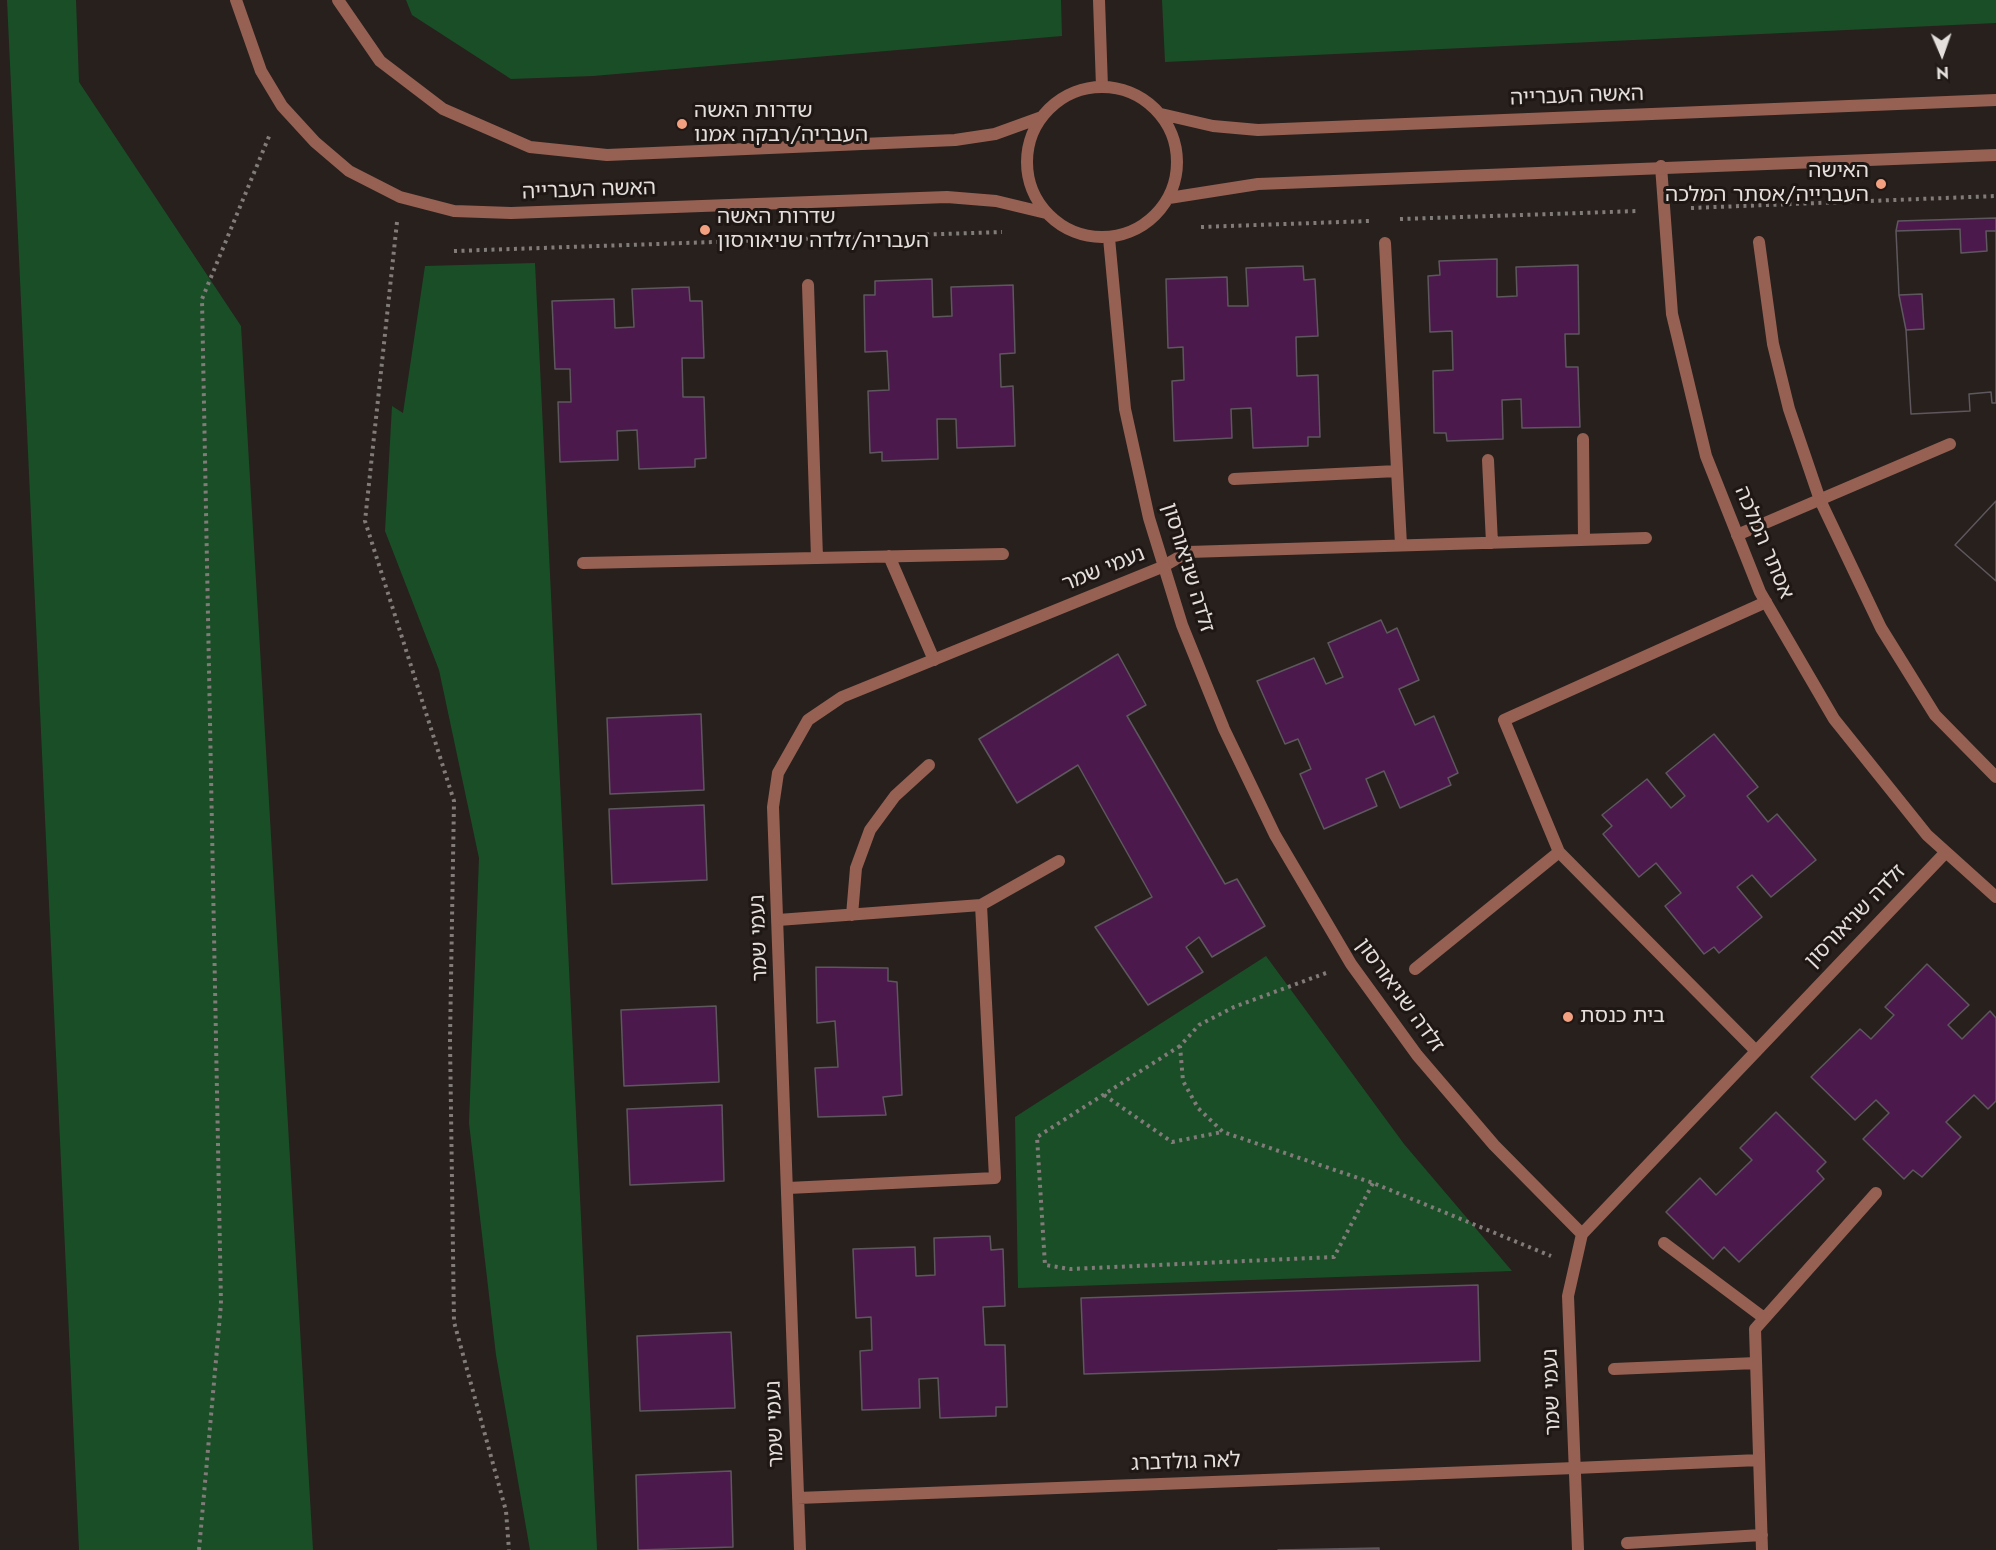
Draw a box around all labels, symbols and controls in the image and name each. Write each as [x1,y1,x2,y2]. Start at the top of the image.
north arrow [1912,24,1972,84]
text: N [1936,61,1949,84]
street label: האשה העברייה [1510,82,1644,112]
place label: שדרות האשה העבריה/רבקה אמנו [694,99,868,149]
marker: שדרות האשה העבריה/רבקה אמנו [675,117,689,131]
place label: האישה העברייה/אסתר המלכה [1665,159,1869,209]
street label: האשה העברייה [522,176,656,206]
marker: האישה העברייה/אסתר המלכה [1874,177,1888,191]
place label: שדרות האשה העבריה/זלדה שניאורסון [717,205,929,255]
marker: שדרות האשה העבריה/זלדה שניאורסון [698,223,712,237]
street label: אסתר המלכה [1728,483,1798,603]
street label: זלדה שניאורסון [1155,500,1219,636]
street label: נעמי שמר [1059,542,1149,598]
street label: זלדה שניאורסון [1800,860,1912,974]
street label: נעמי שמר [746,894,774,982]
street label: זלדה שניאורסון [1349,934,1449,1058]
place label: בית כנסת [1580,1004,1665,1030]
marker: בית כנסת [1561,1010,1575,1024]
street label: נעמי שמר [1539,1348,1567,1436]
street label: נעמי שמר [762,1380,790,1468]
street label: לאה גולדברג [1131,1448,1241,1478]

